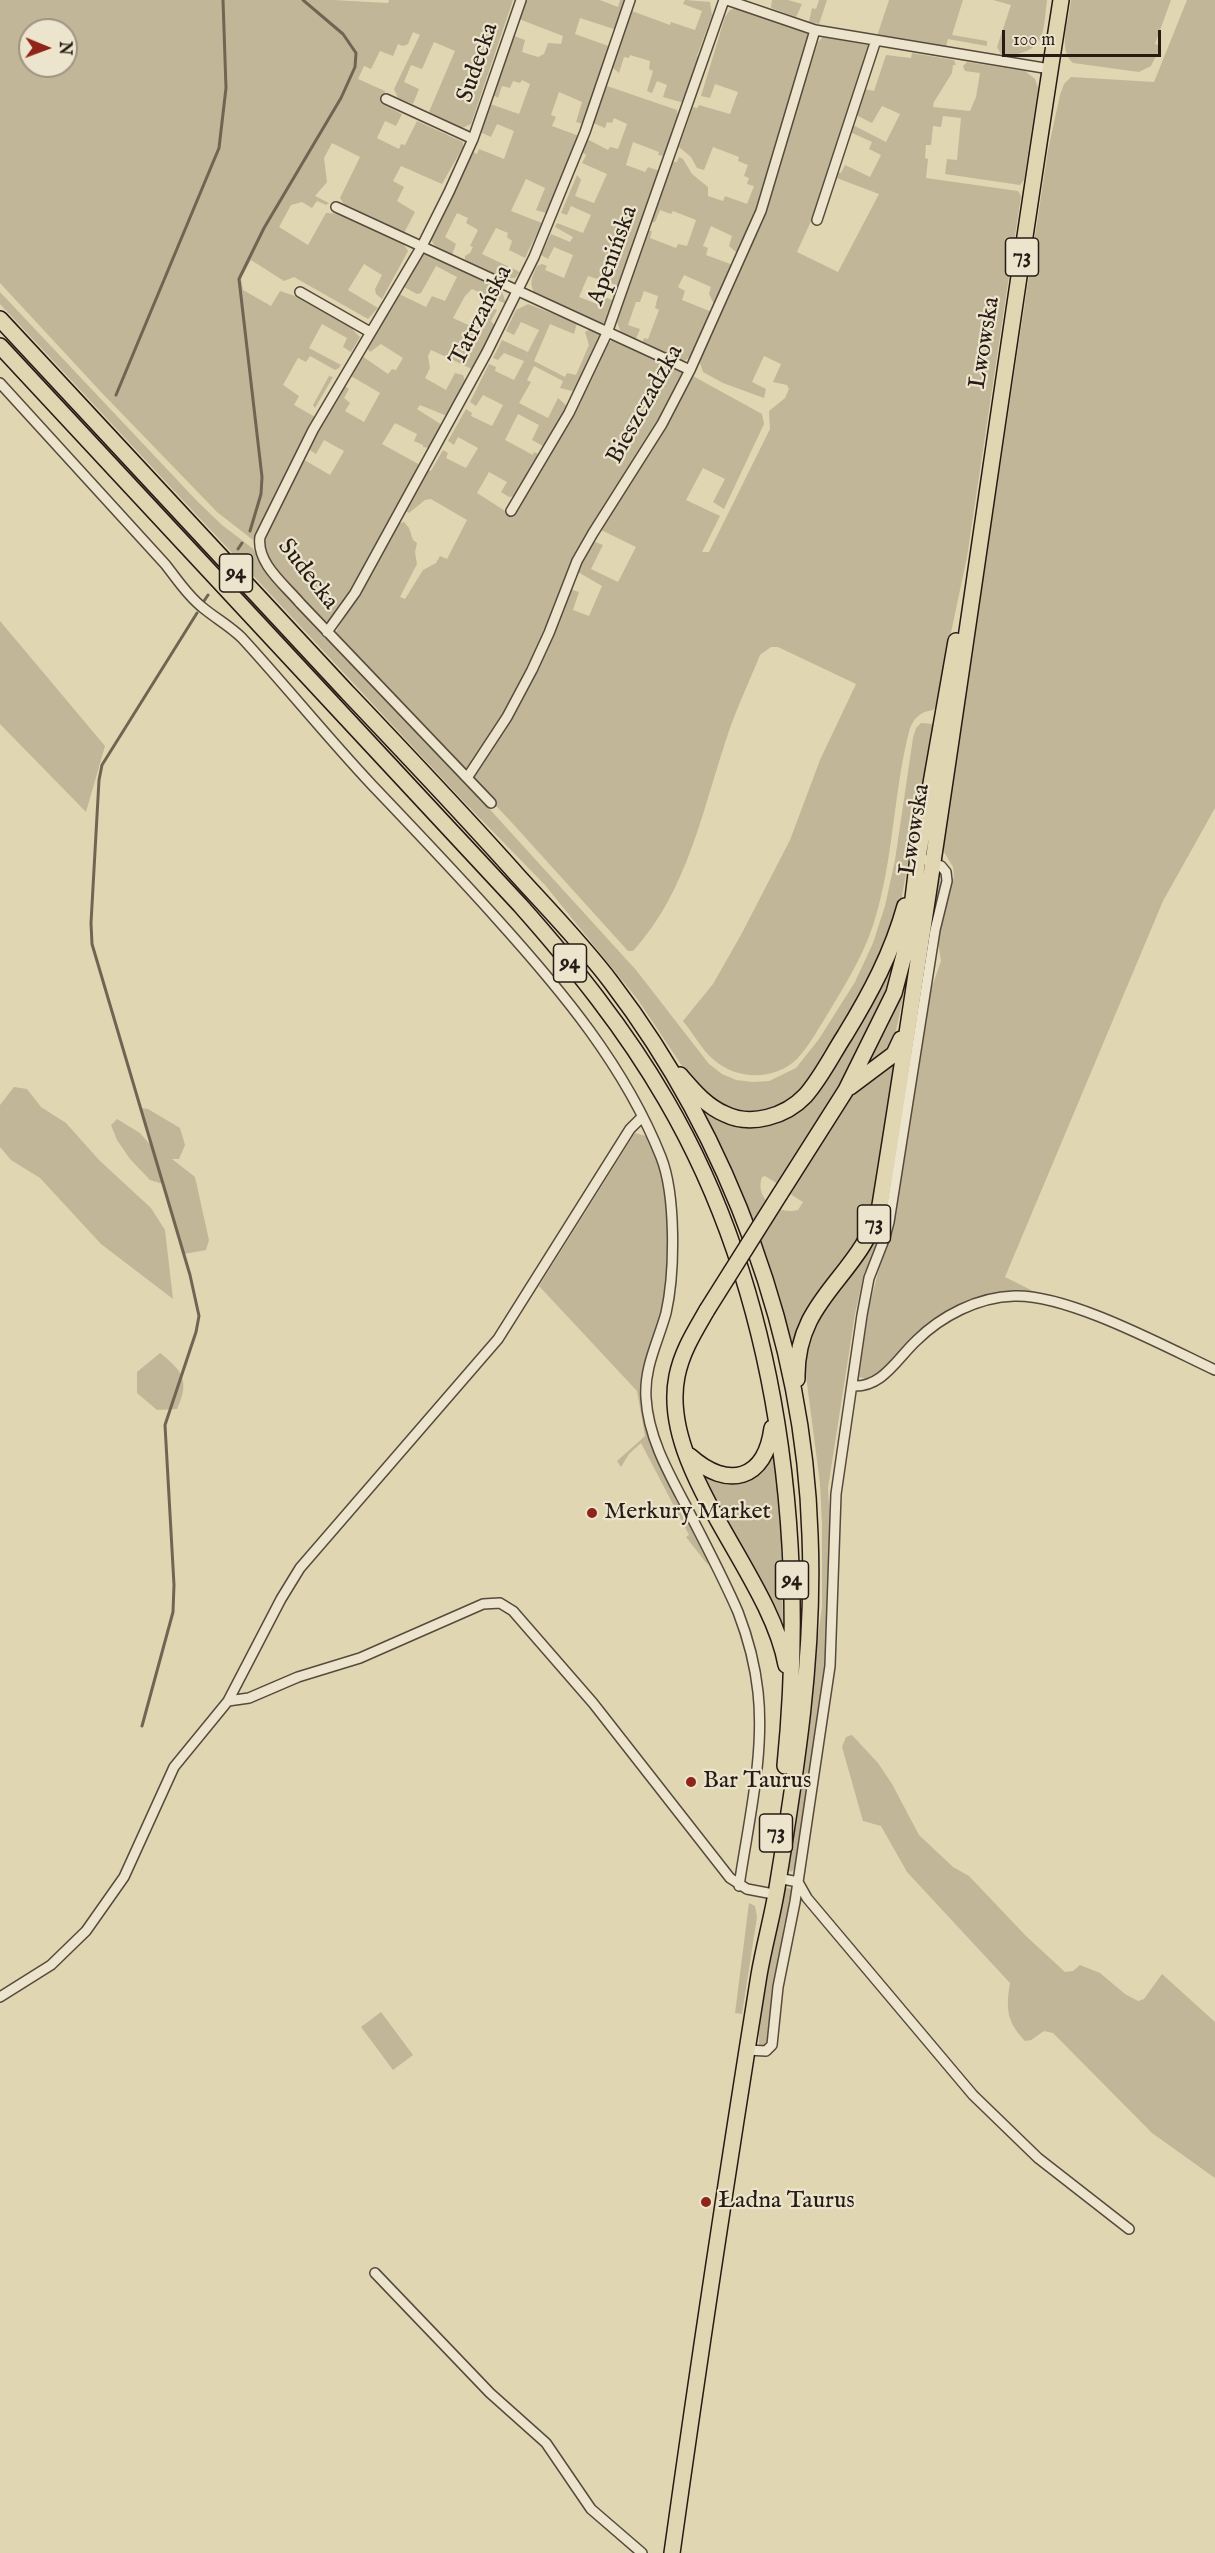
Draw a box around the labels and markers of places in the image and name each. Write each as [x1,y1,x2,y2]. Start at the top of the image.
place label: Merkury Market [604,1499,771,1527]
marker: Merkury Market [585,1506,599,1520]
place label: Bar Taurus [703,1768,811,1796]
marker: Bar Taurus [684,1775,698,1789]
place label: Ładna Taurus [718,2188,855,2216]
marker: Ładna Taurus [699,2195,713,2209]

